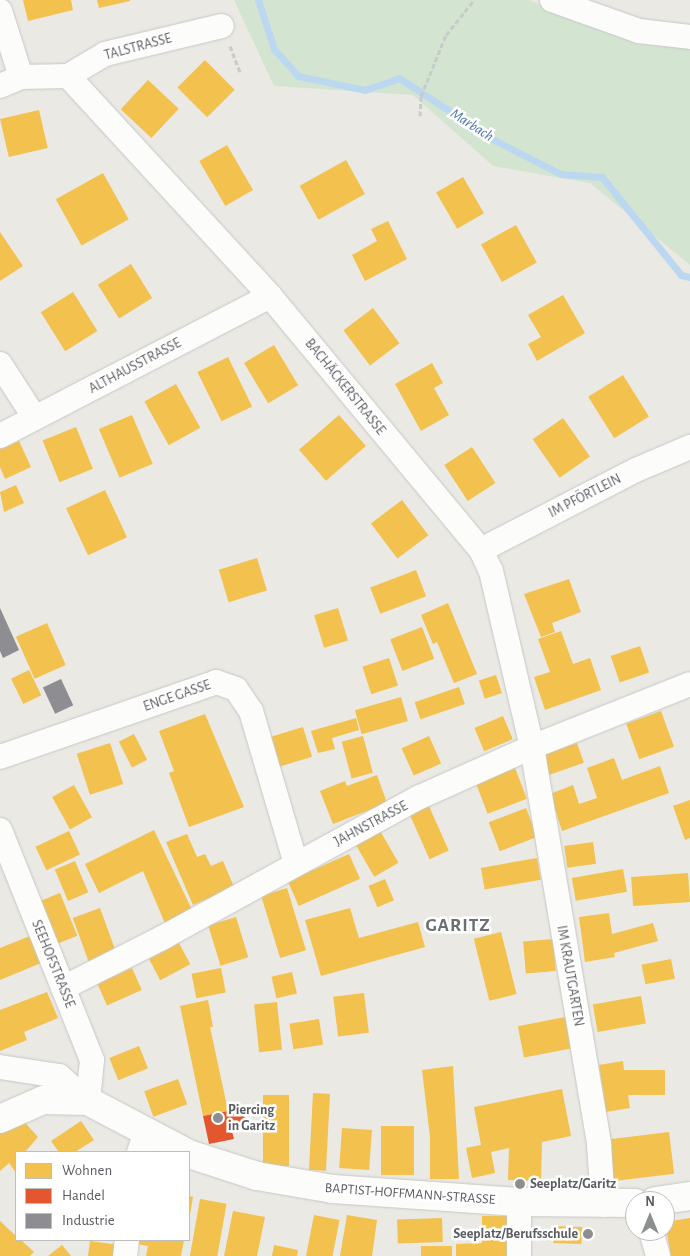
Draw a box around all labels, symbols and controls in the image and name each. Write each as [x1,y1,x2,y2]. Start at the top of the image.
street label: TALSTRASSE [102,30,174,64]
water label: Marbach [447,104,497,146]
street label: ALTHAUSSTRASSE [86,335,184,397]
street label: BACHÄCKERSTRASSE [301,336,389,438]
street label: IM PFÖRTLEIN [546,471,624,521]
street label: ENGE GASSE [141,677,213,715]
street label: JAHNSTRASSE [331,798,411,850]
district label: GARITZ [425,915,491,937]
street label: SEEHOFSTRASSE [28,918,78,1010]
street label: IM KRAUTGARTEN [553,924,587,1028]
place label: Piercing in Garitz [228,1102,275,1134]
marker: Piercing in Garitz [212,1112,224,1124]
legend [15,1151,190,1241]
text: Wohnen [62,1163,112,1178]
place label: Seeplatz/Garitz [530,1176,616,1192]
marker: Seeplatz/Garitz [514,1178,526,1190]
street label: BAPTIST-HOFFMANN-STRASSE [324,1180,496,1208]
text: Handel [62,1188,105,1203]
north arrow [625,1191,675,1241]
text: N [645,1195,655,1209]
text: Industrie [62,1213,115,1228]
place label: Seeplatz/Berufsschule [453,1226,578,1242]
marker: Seeplatz/Berufsschule [582,1228,594,1240]

